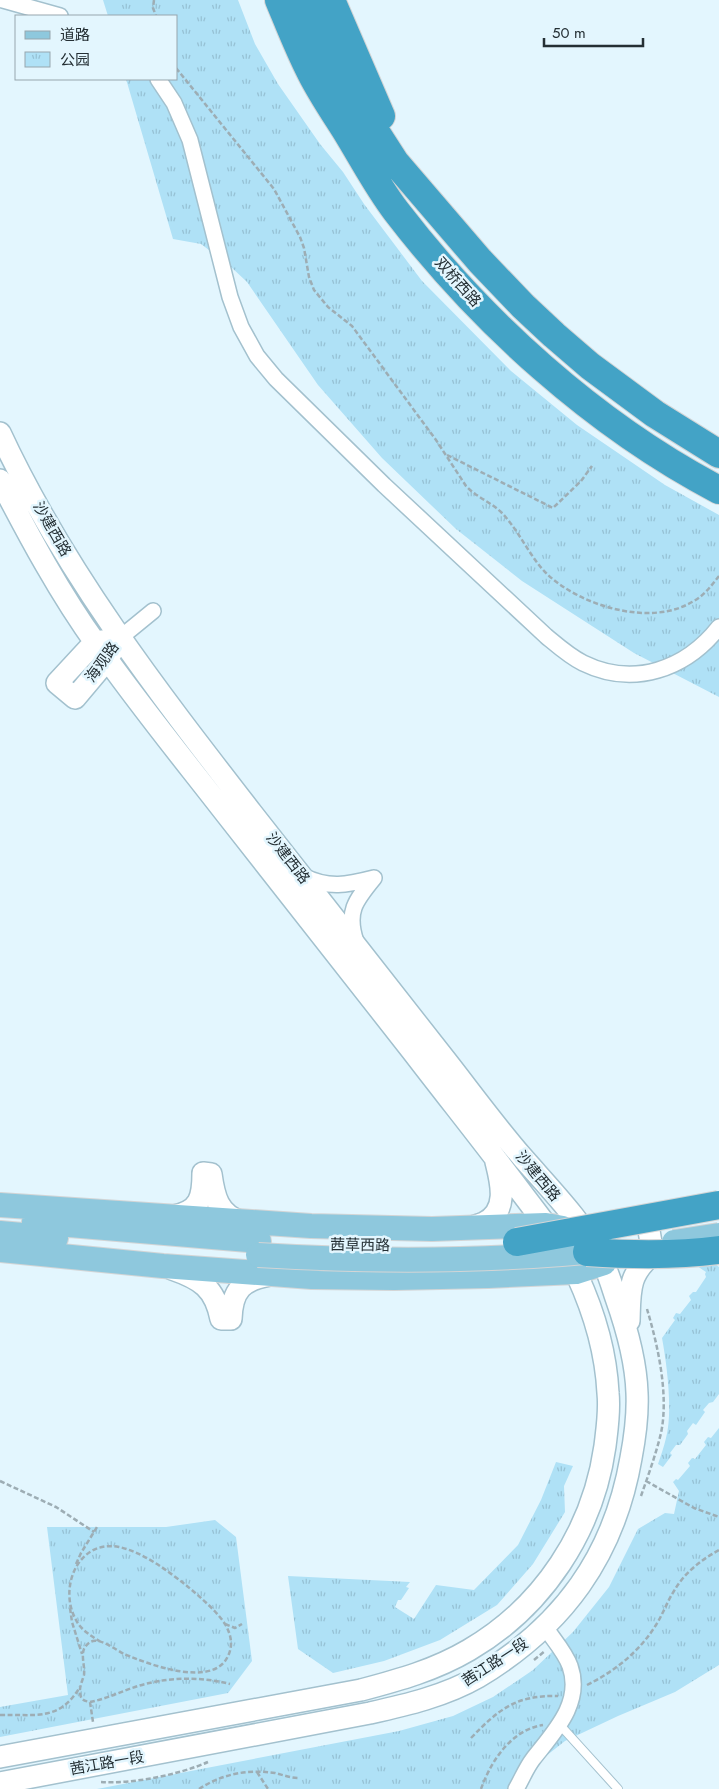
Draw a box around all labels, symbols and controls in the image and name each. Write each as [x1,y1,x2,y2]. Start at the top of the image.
legend [15,15,178,80]
scale bar [544,15,643,47]
text: 50 m [552,22,586,44]
text: 道路 [60,24,90,46]
text: 公园 [60,49,90,71]
street label: 双桥西路 [430,252,486,312]
street label: 沙建西路 [27,498,77,560]
street label: 海观路 [80,637,124,687]
street label: 沙建西路 [261,828,315,888]
street label: 沙建西路 [510,1146,566,1206]
street label: 茜草西路 [330,1233,390,1257]
street label: 茜江路一段 [458,1632,532,1692]
street label: 茜江路一段 [68,1746,146,1780]

